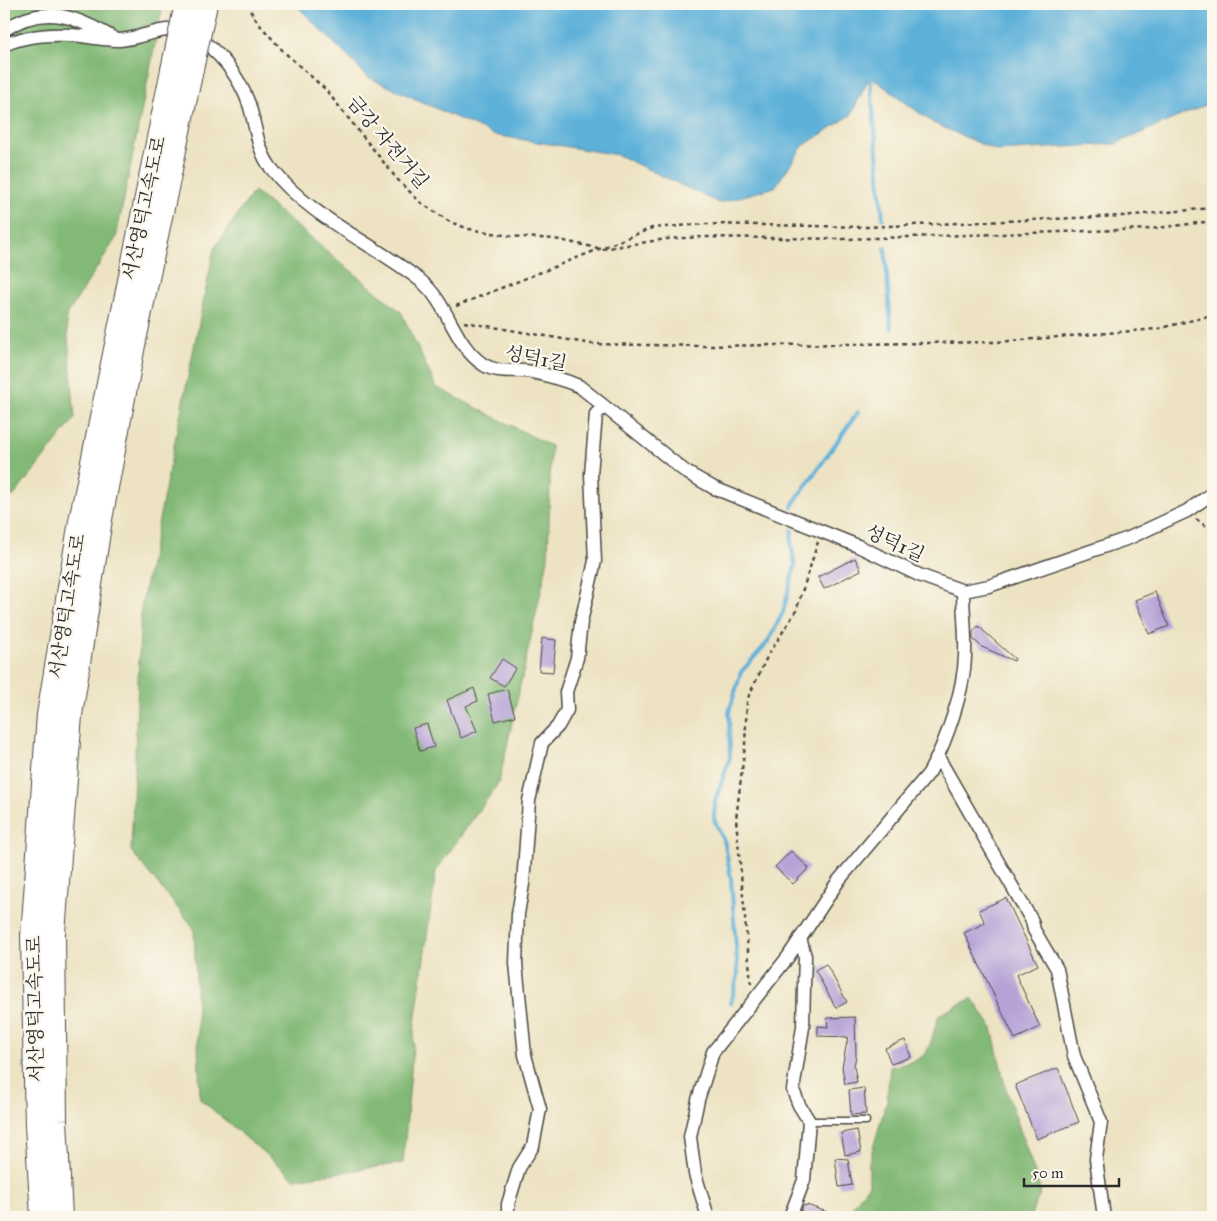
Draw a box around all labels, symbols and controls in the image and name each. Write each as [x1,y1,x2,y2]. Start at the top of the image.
street label: 금강 자전거길 [342,91,434,193]
street label: 서산영덕고속도로 [117,134,171,282]
street label: 성덕1길 [503,341,569,375]
street label: 성덕1길 [862,519,928,567]
street label: 서산영덕고속도로 [44,532,90,680]
street label: 서산영덕고속도로 [22,935,48,1083]
scale bar [1024,1156,1120,1188]
text: 50 m [1032,1164,1064,1182]

